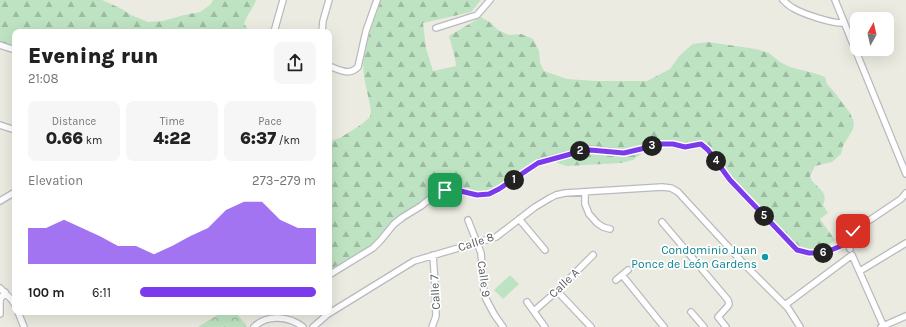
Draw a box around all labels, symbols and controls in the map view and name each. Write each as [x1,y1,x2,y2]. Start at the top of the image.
north arrow [850,12,894,56]
map controls [850,12,894,56]
button: share [274,42,316,84]
text: Evening run [28,43,158,69]
text: 21:08 [28,71,59,86]
text: Distance [52,115,96,128]
text: Time [160,115,184,128]
text: Pace [258,115,282,128]
text: 0.66 [46,128,83,148]
text: 4:22 [153,128,191,148]
text: 6:37 [240,128,276,148]
text: km [83,134,102,147]
text: /km [276,134,300,147]
pin: 3 [642,136,662,156]
text: 3 [649,139,655,152]
pin: 2 [570,141,590,161]
text: 2 [577,144,583,157]
pin: 4 [706,151,726,171]
text: 4 [713,154,719,167]
pin: 1 [504,170,524,190]
text: Elevation [28,173,83,188]
text: 273–279 m [252,173,316,188]
pin [428,173,462,207]
text: 1 [512,173,516,186]
icon: arrive [434,179,456,201]
pin: 5 [754,206,774,226]
text: 5 [761,209,767,222]
pin [836,214,870,248]
icon: check [842,220,864,242]
street label: Calle 8 [456,230,496,254]
place label: Condominio Juan Ponce de León Gardens [631,243,757,271]
pin: 6 [813,243,833,263]
text: 6 [820,246,826,259]
marker: Condominio Juan Ponce de León Gardens [760,252,770,262]
street label: Calle 9 [475,260,493,298]
street label: Calle A [546,265,582,301]
street label: Calle 7 [427,274,443,310]
text: 100 m [28,285,65,300]
text: 6:11 [92,285,111,300]

